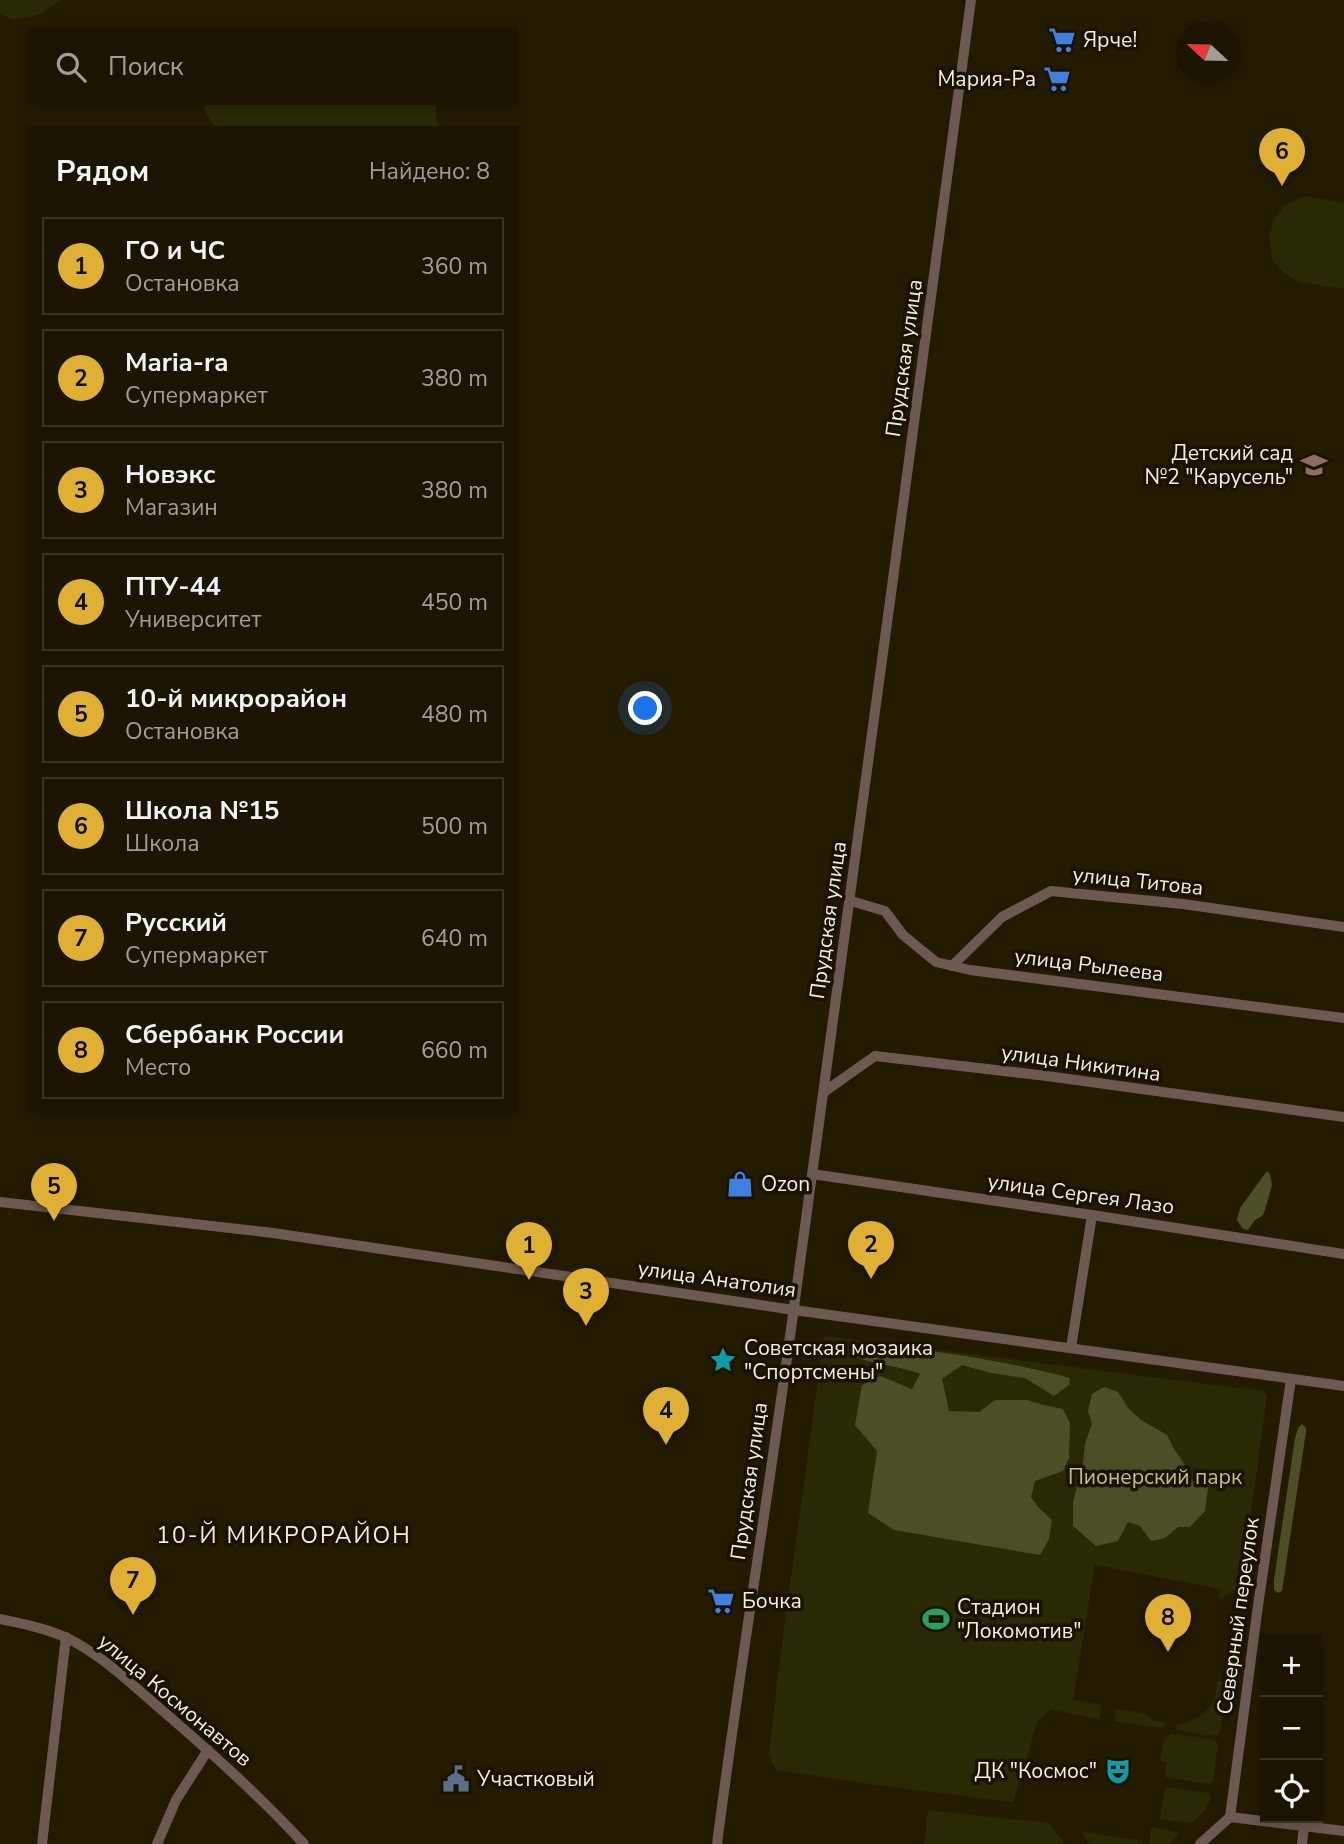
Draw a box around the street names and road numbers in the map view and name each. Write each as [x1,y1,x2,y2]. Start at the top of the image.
street label: Прудская улица [879,277,929,439]
street label: Прудская улица [803,839,853,1001]
street label: улица Титова [1071,860,1205,902]
street label: улица Рылеева [1013,942,1165,988]
street label: улица Никитина [999,1038,1163,1088]
street label: улица Сергея Лазо [986,1167,1176,1221]
street label: улица Анатолия [636,1254,798,1304]
street label: Прудская улица [724,1400,774,1562]
street label: Северный переулок [1210,1515,1266,1716]
street label: улица Космонавтов [92,1627,258,1773]

